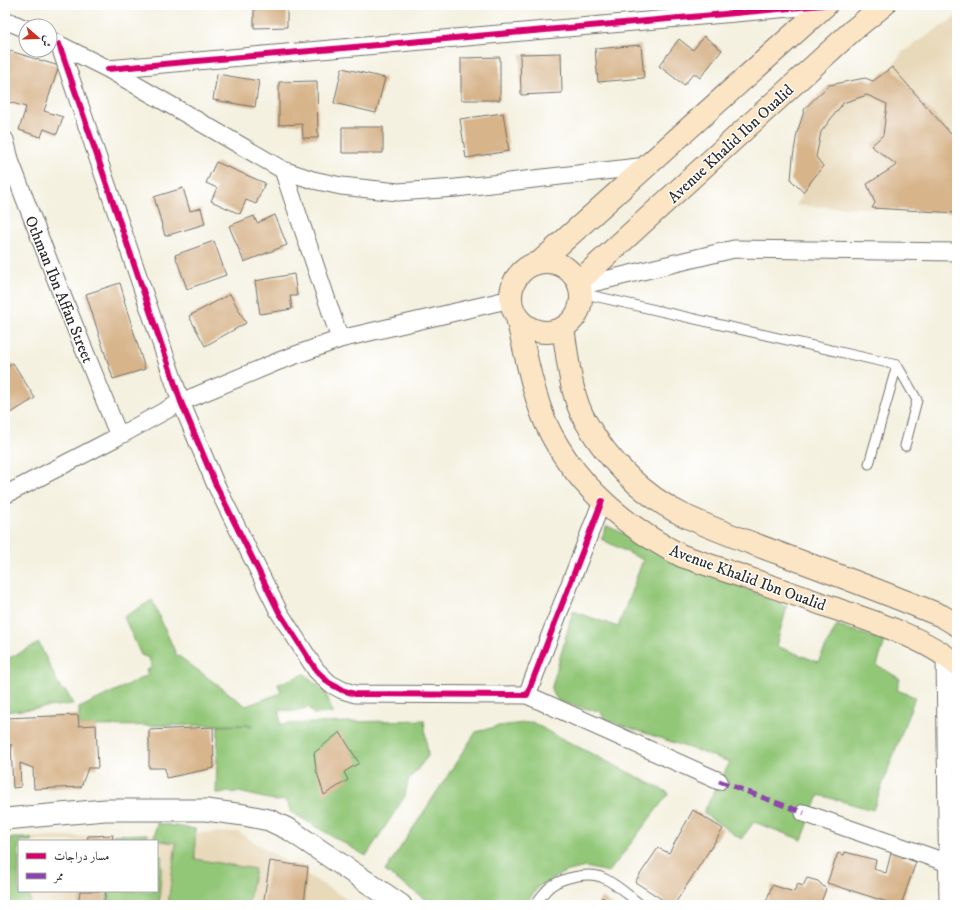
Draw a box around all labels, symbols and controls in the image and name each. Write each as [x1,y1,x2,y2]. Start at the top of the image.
north arrow [18,18,58,58]
text: ش [38,34,55,49]
street label: Avenue Khalid Ibn Oualid [664,80,798,207]
street label: Othman Ibn Affan Street [20,213,98,366]
street label: Avenue Khalid Ibn Oualid [667,540,829,616]
legend [18,840,158,892]
text: مسار دراجات [54,849,110,864]
text: ممر [52,869,64,884]

